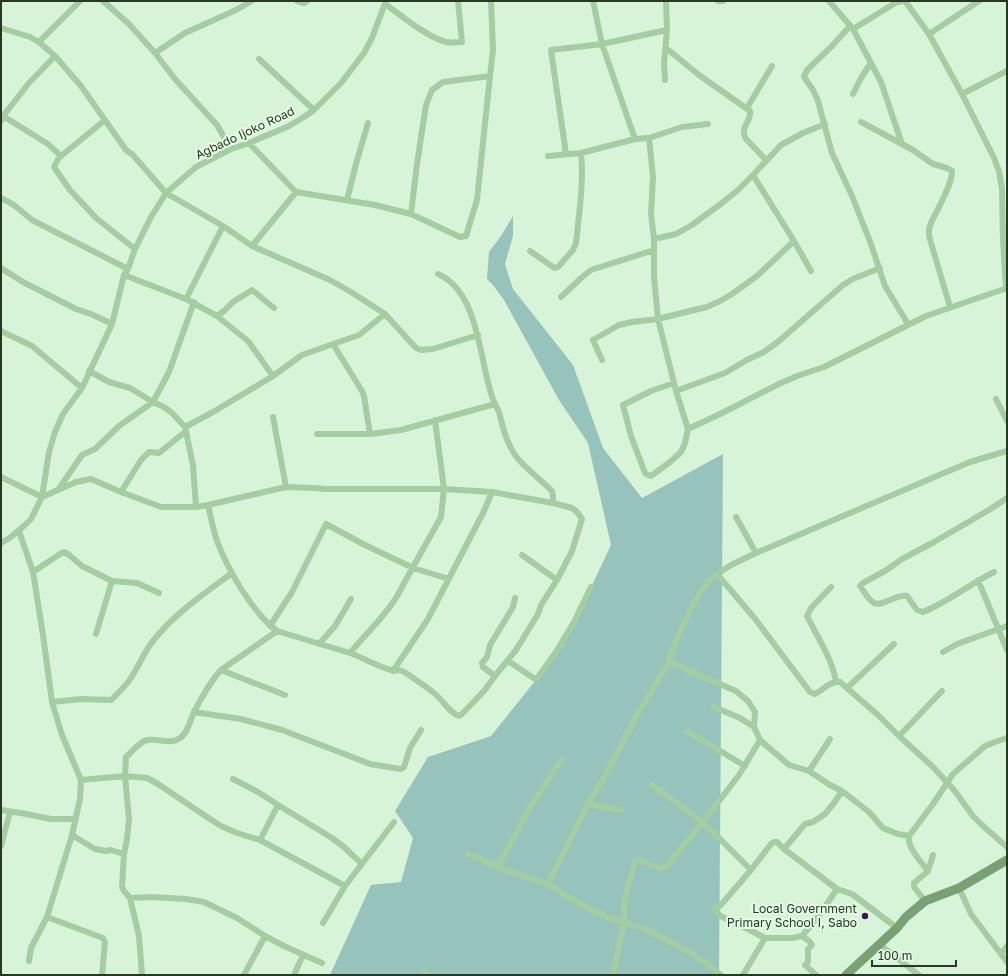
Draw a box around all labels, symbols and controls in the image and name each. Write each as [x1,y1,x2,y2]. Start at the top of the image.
street label: Agbado Ijoko Road [193,103,297,162]
place label: Local Government Primary School I, Sabo [727,901,857,930]
marker: Local Government Primary School I, Sabo [860,911,870,921]
scale bar [872,942,956,968]
text: 100 m [878,948,912,963]

